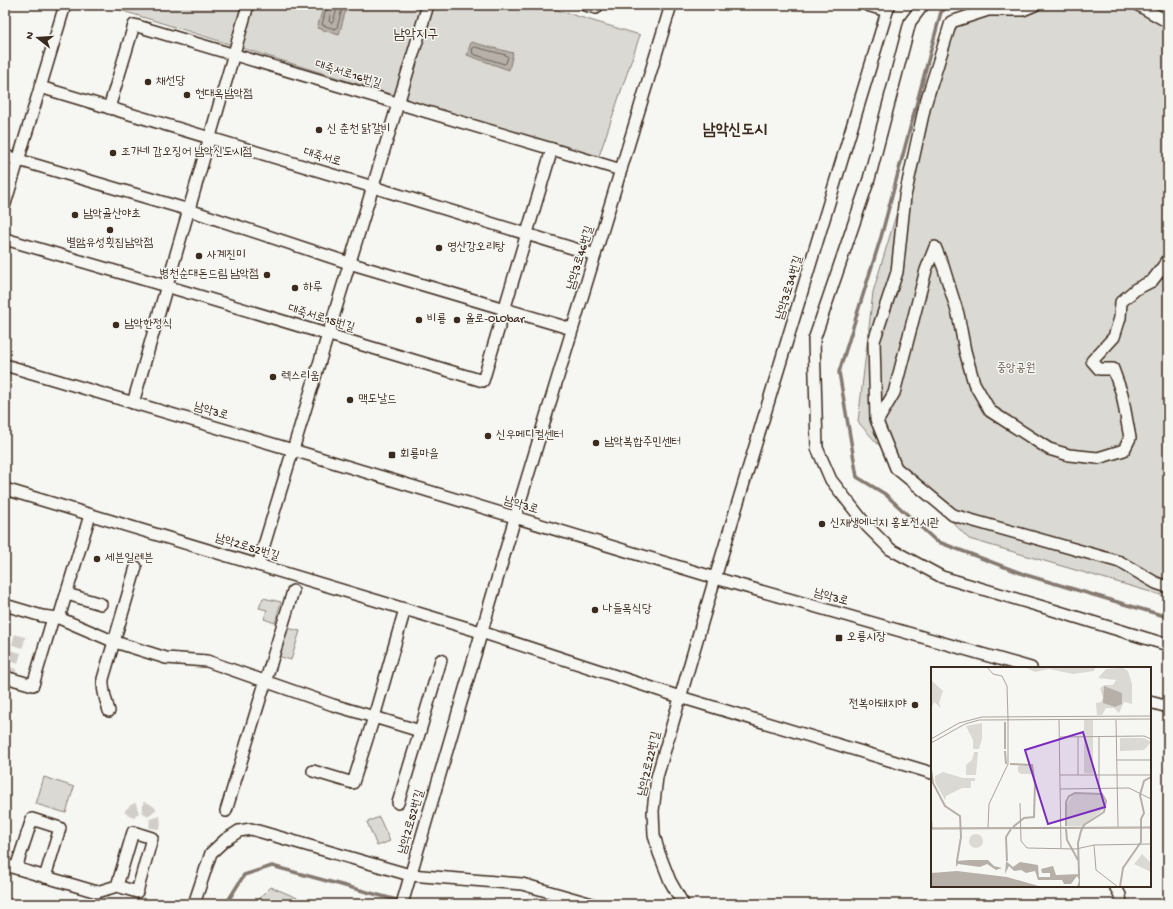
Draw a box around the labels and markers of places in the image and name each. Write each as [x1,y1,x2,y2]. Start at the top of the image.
place label: 채선당 [156,75,185,89]
marker: 채선당 [143,77,153,87]
place label: 현대옥남악점 [195,88,253,102]
marker: 현대옥남악점 [182,90,192,100]
place label: 신 춘천 닭갈비 [327,122,391,137]
marker: 신 춘천 닭갈비 [314,125,324,135]
place label: 조가네 갑오징어 남악신도시점 [121,146,252,160]
marker: 조가네 갑오징어 남악신도시점 [108,148,118,158]
place label: 남악골산야초 [83,208,141,222]
marker: 남악골산야초 [70,210,80,220]
marker: 별암유성횟집남악점 [105,225,115,235]
place label: 별암유성횟집남악점 [67,236,153,251]
place label: 영산강오리탕 [447,241,505,255]
marker: 영산강오리탕 [434,243,444,253]
place label: 사계진미 [207,249,246,263]
marker: 사계진미 [194,251,204,261]
place label: 병천순대돈드림 남악점 [160,268,259,282]
marker: 병천순대돈드림 남악점 [262,270,272,280]
place label: 하루 [303,281,323,295]
marker: 하루 [290,283,300,293]
place label: 비룡 [427,313,447,327]
place label: 올로-OLObar [465,313,526,327]
marker: 비룡 [414,315,424,325]
marker: 올로-OLObar [452,315,462,325]
place label: 남악한정식 [124,318,172,332]
marker: 남악한정식 [111,320,121,330]
place label: 렉스리움 [281,370,320,384]
marker: 렉스리움 [268,372,278,382]
place label: 맥도날드 [358,393,397,407]
marker: 맥도날드 [345,395,355,405]
place label: 신우메디컬센터 [496,429,564,443]
marker: 신우메디컬센터 [483,431,493,441]
place label: 남악복합주민센터 [604,436,681,450]
marker: 남악복합주민센터 [591,438,601,448]
place label: 회룡마을 [400,448,439,462]
marker: 회룡마을 [387,450,397,460]
place label: 신재생에너지 홍보전시관 [830,516,939,531]
marker: 신재생에너지 홍보전시관 [817,519,827,529]
place label: 세븐일레븐 [105,552,153,566]
marker: 세븐일레븐 [92,554,102,564]
place label: 나들목식당 [603,603,652,617]
marker: 나들목식당 [590,605,600,615]
place label: 오룡시장 [847,631,886,645]
marker: 오룡시장 [834,633,844,643]
place label: 전복아돼지야 [849,698,907,712]
marker: 전복아돼지야 [910,700,920,710]

